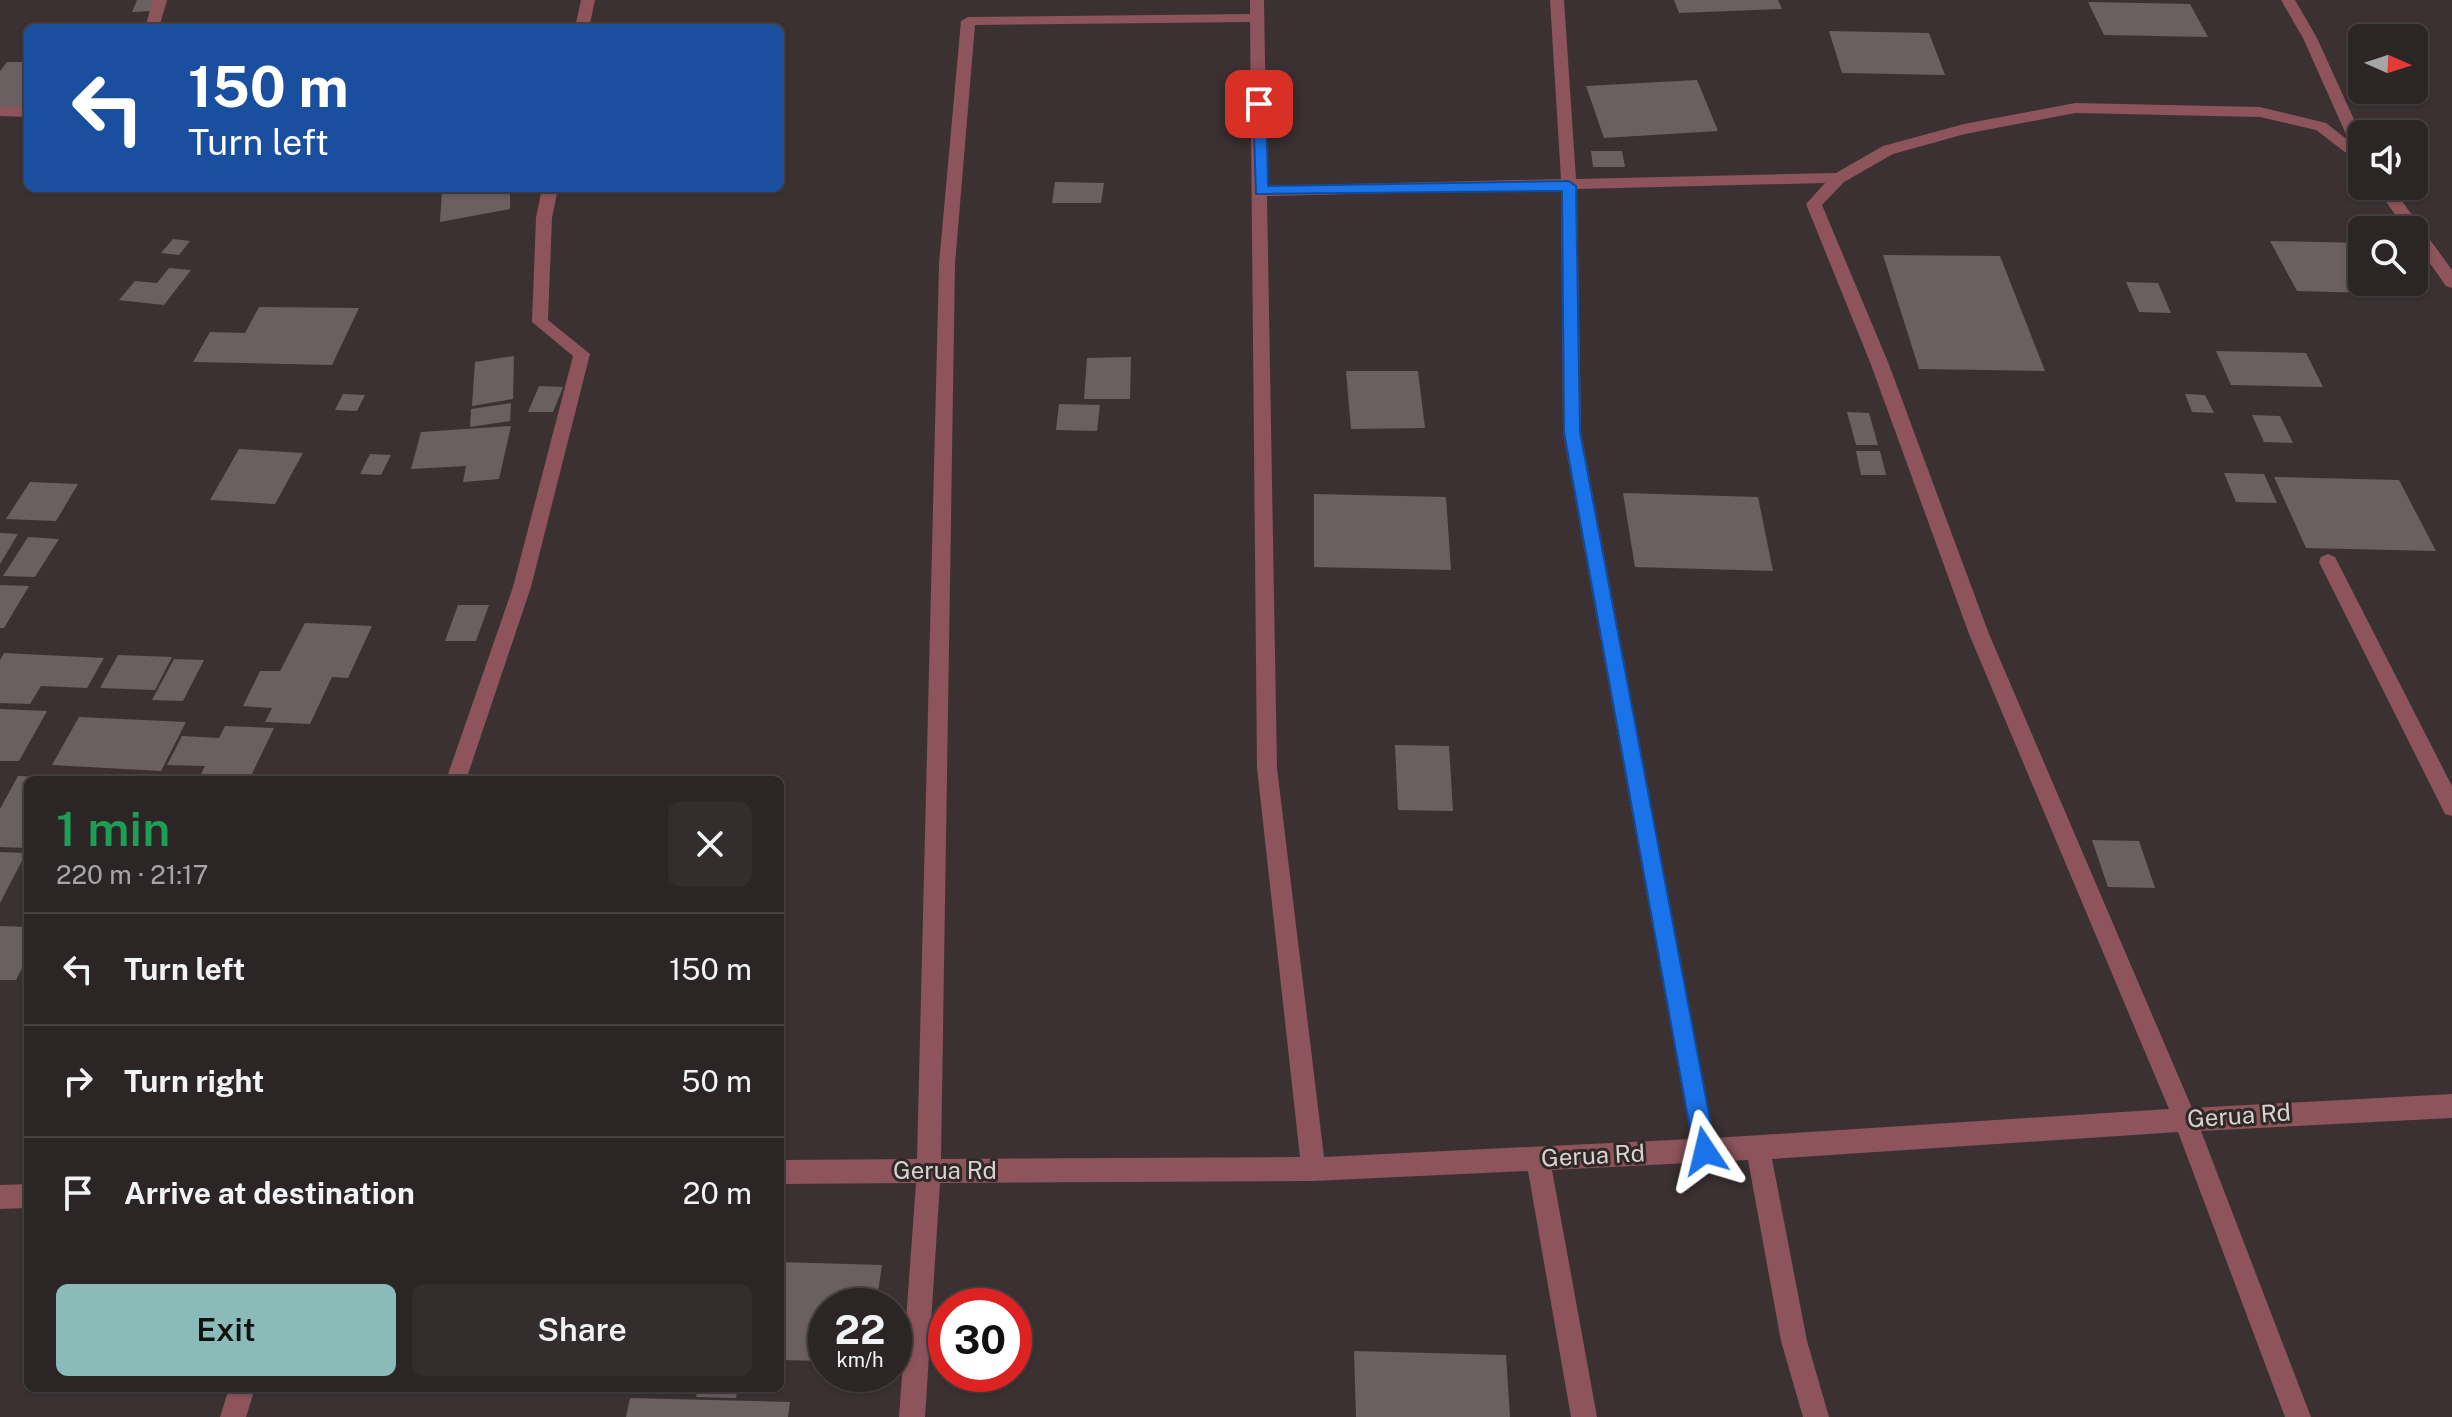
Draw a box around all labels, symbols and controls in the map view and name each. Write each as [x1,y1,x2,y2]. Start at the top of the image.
north arrow [2348,24,2428,104]
map controls [2348,24,2428,296]
text: 150 m [188,54,349,120]
icon: left [56,56,160,160]
pin [1225,70,1293,138]
icon: arrive [1237,82,1281,126]
button: sound [2348,120,2428,200]
text: Turn left [188,121,329,163]
button: search [2348,216,2428,296]
text: 1 min [56,800,170,857]
button: close [668,802,752,886]
text: 220 m · 21:17 [56,859,208,890]
icon: left [56,947,100,991]
text: Turn left [124,951,245,987]
text: 150 m [669,951,752,987]
icon: right [56,1059,100,1103]
text: Turn right [124,1063,264,1099]
text: 50 m [681,1063,752,1099]
street label: Gerua Rd [2186,1097,2292,1133]
position arrow [1663,1109,1747,1193]
street label: Gerua Rd [1540,1138,1645,1172]
street label: Gerua Rd [893,1156,997,1184]
icon: arrive [56,1171,100,1215]
text: Arrive at destination [124,1175,415,1211]
text: 20 m [683,1175,752,1211]
button: Exit [56,1284,396,1376]
button: Share [412,1284,752,1376]
speed limit sign: 30 [928,1288,1032,1392]
text: 22 [835,1306,885,1353]
text: km/h [836,1348,884,1372]

